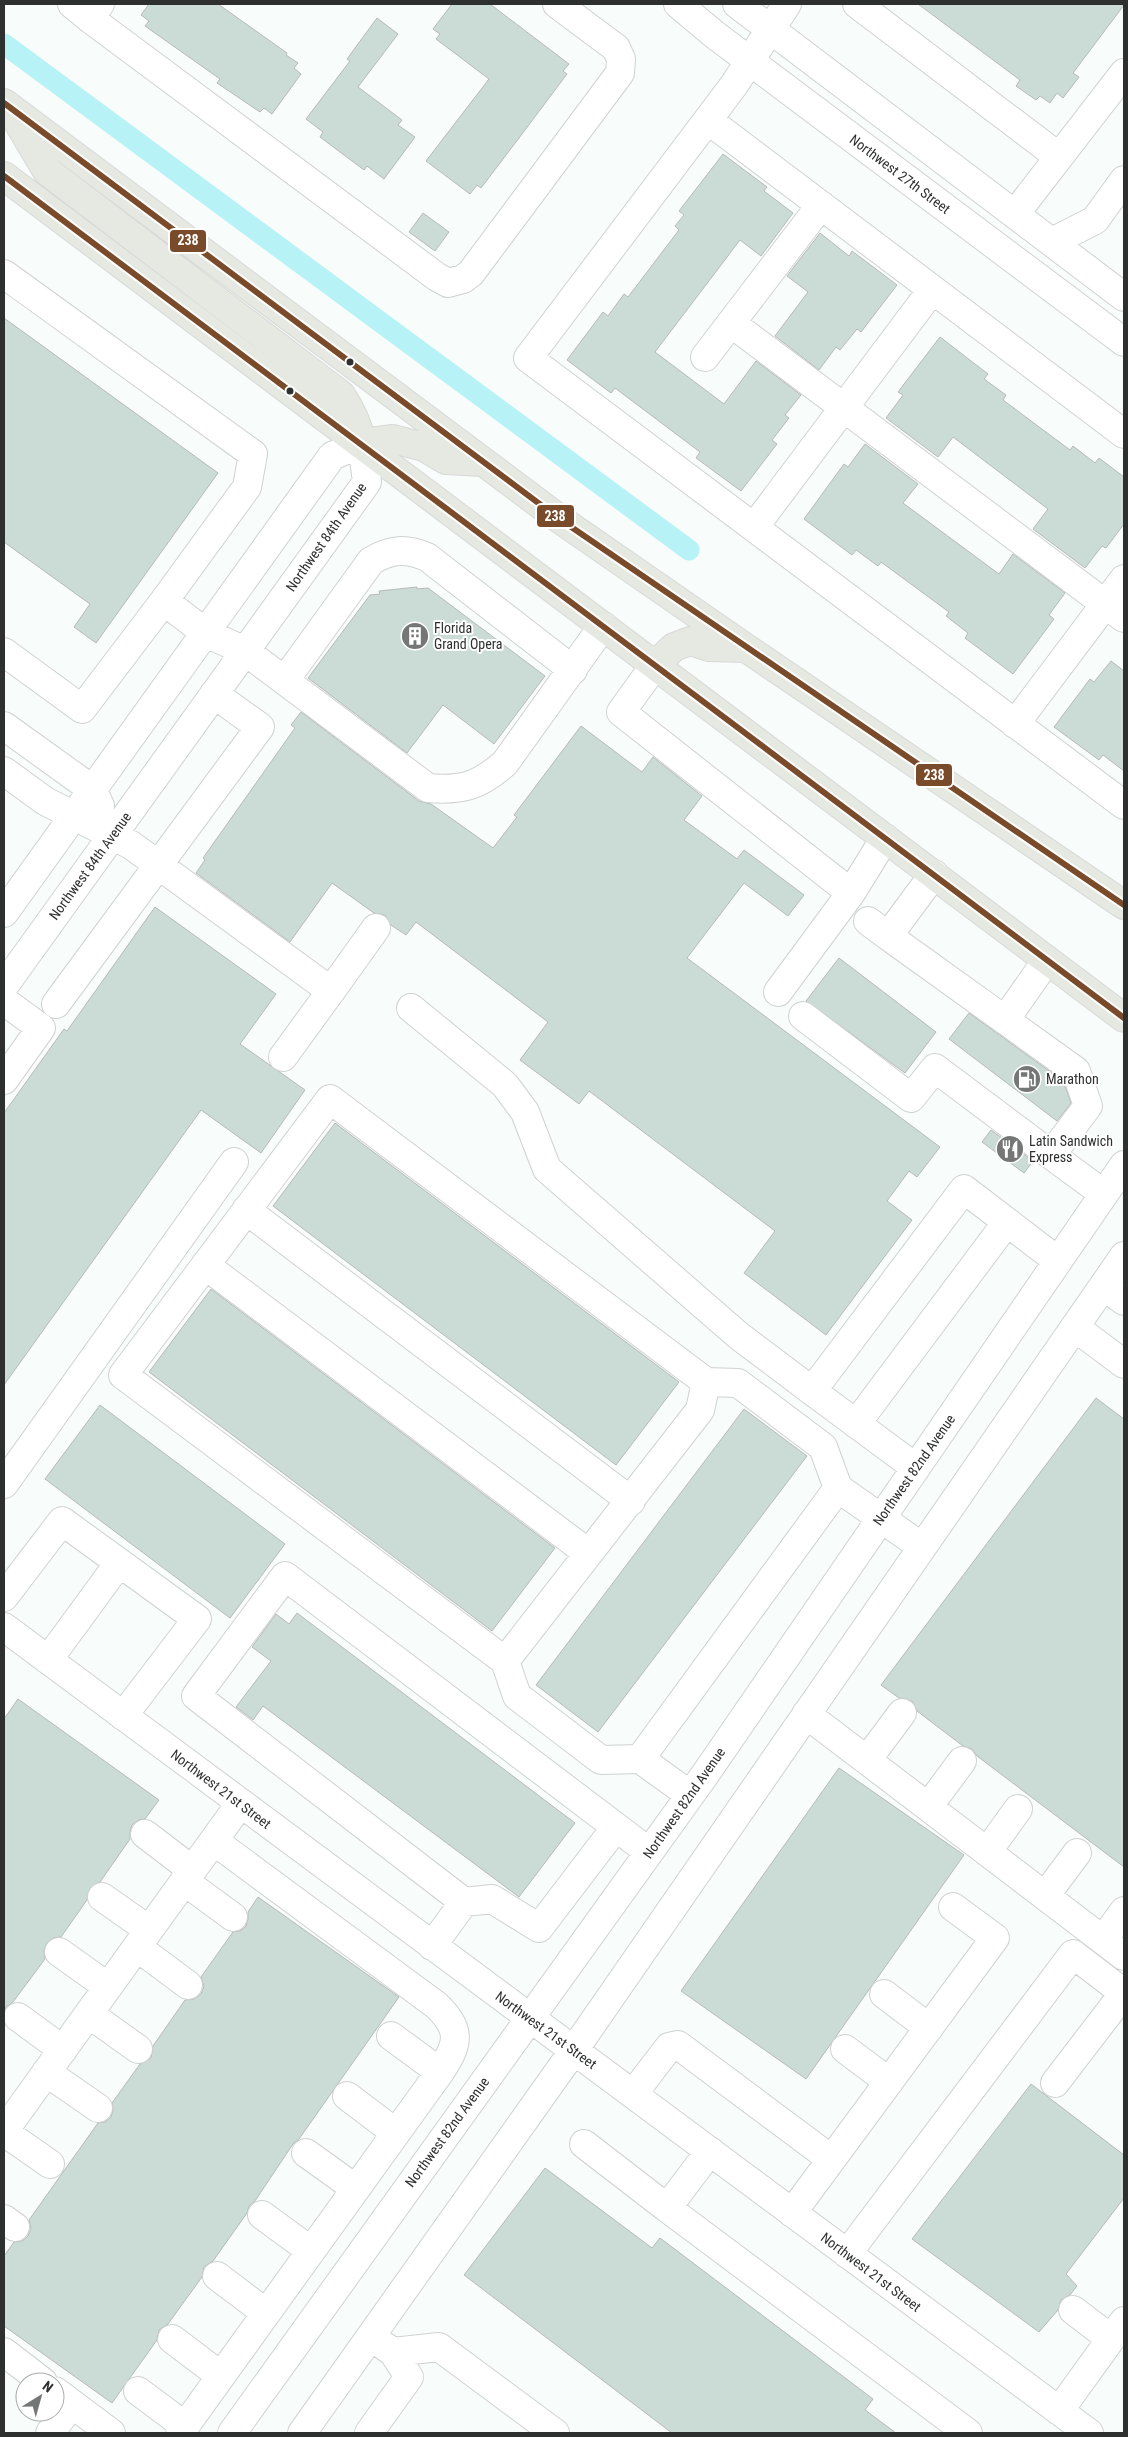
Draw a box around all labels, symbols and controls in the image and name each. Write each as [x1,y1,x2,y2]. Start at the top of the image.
street label: Northwest 27th Street [847,131,953,217]
line badge: 238 [169,229,207,253]
text: 238 [177,232,199,248]
unlabelled marker [345,357,355,367]
unlabelled marker [285,386,295,396]
street label: Northwest 84th Avenue [282,479,370,594]
line badge: 238 [536,504,575,528]
text: 238 [544,508,566,524]
place label: Florida Grand Opera [434,620,503,652]
building icon: Florida Grand Opera [400,621,430,651]
line badge: 238 [915,763,953,787]
text: 238 [923,767,945,783]
street label: Northwest 84th Avenue [46,809,135,923]
fuel station icon: Marathon [1012,1064,1042,1094]
place label: Marathon [1046,1071,1099,1087]
place label: Latin Sandwich Express [1029,1133,1113,1165]
restaurant icon: Latin Sandwich Express [995,1134,1025,1164]
street label: Northwest 82nd Avenue [870,1411,959,1529]
street label: Northwest 82nd Avenue [640,1744,729,1862]
street label: Northwest 21st Street [168,1746,274,1832]
street label: Northwest 21st Street [492,1988,600,2072]
street label: Northwest 82nd Avenue [402,2074,492,2190]
street label: Northwest 21st Street [818,2229,924,2315]
north arrow [15,2372,65,2422]
text: N [40,2378,56,2396]

